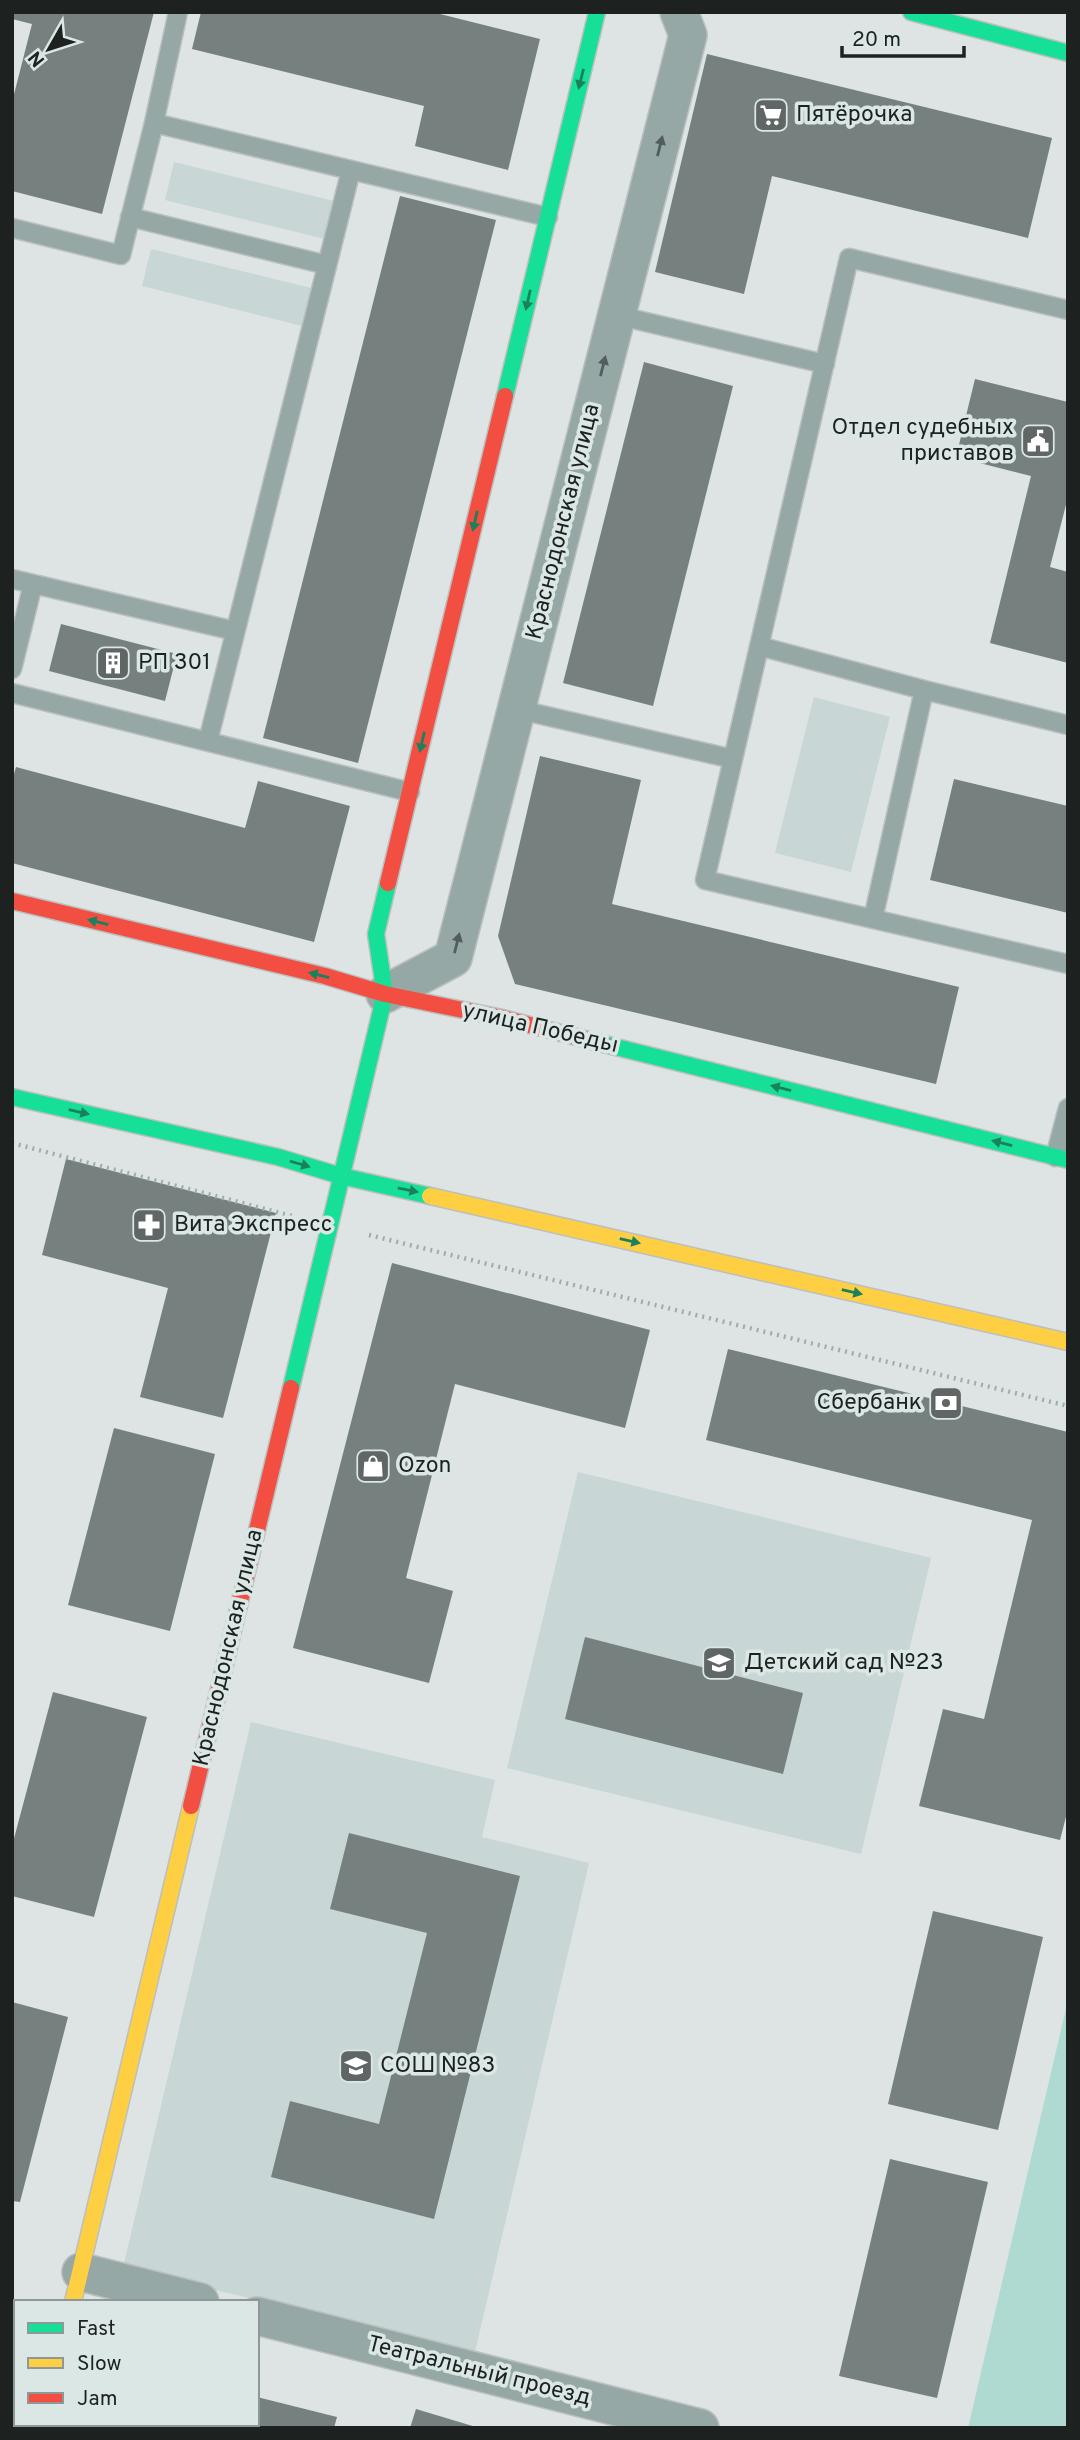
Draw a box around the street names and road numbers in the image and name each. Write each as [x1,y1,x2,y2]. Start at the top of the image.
street label: Краснодонская улица [521,401,607,643]
street label: улица Победы [459,997,621,1061]
street label: Краснодонская улица [188,1527,270,1769]
street label: Театральный проезд [364,2330,594,2414]

